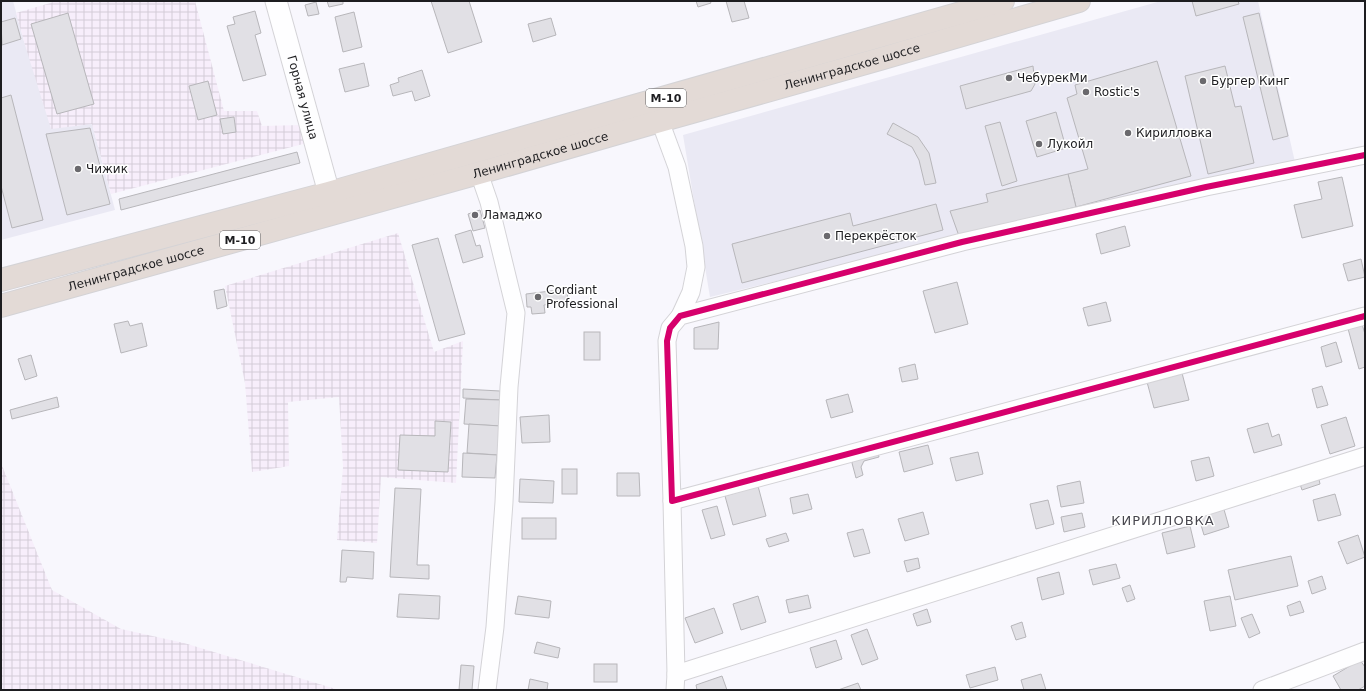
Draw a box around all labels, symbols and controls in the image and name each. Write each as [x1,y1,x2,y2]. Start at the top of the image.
street label: Ленинградское шоссе [782,41,922,93]
street label: Горная улица [284,54,321,141]
place label: ЧебурекМи [1017,71,1088,85]
marker: ЧебурекМи [1004,73,1014,83]
place label: Бургер Кинг [1211,74,1290,88]
marker: Бургер Кинг [1198,76,1208,86]
place label: Rostic's [1094,85,1140,99]
marker: Rostic's [1081,87,1091,97]
road number: М-10 [646,89,686,107]
place label: Кирилловка [1136,126,1212,140]
marker: Кирилловка [1123,128,1133,138]
street label: Ленинградское шоссе [471,129,610,182]
place label: Лукойл [1047,137,1093,151]
marker: Лукойл [1034,139,1044,149]
place label: Чижик [86,162,128,176]
marker: Чижик [73,164,83,174]
place label: Ламаджо [483,208,542,222]
marker: Ламаджо [470,210,480,220]
place label: Перекрёсток [835,229,917,243]
road number: М-10 [220,231,260,249]
marker: Перекрёсток [822,231,832,241]
street label: Ленинградское шоссе [66,243,206,294]
place label: Cordiant Professional [546,283,618,311]
marker: Cordiant Professional [533,292,543,302]
district label: КИРИЛЛОВКА [1111,513,1215,528]

